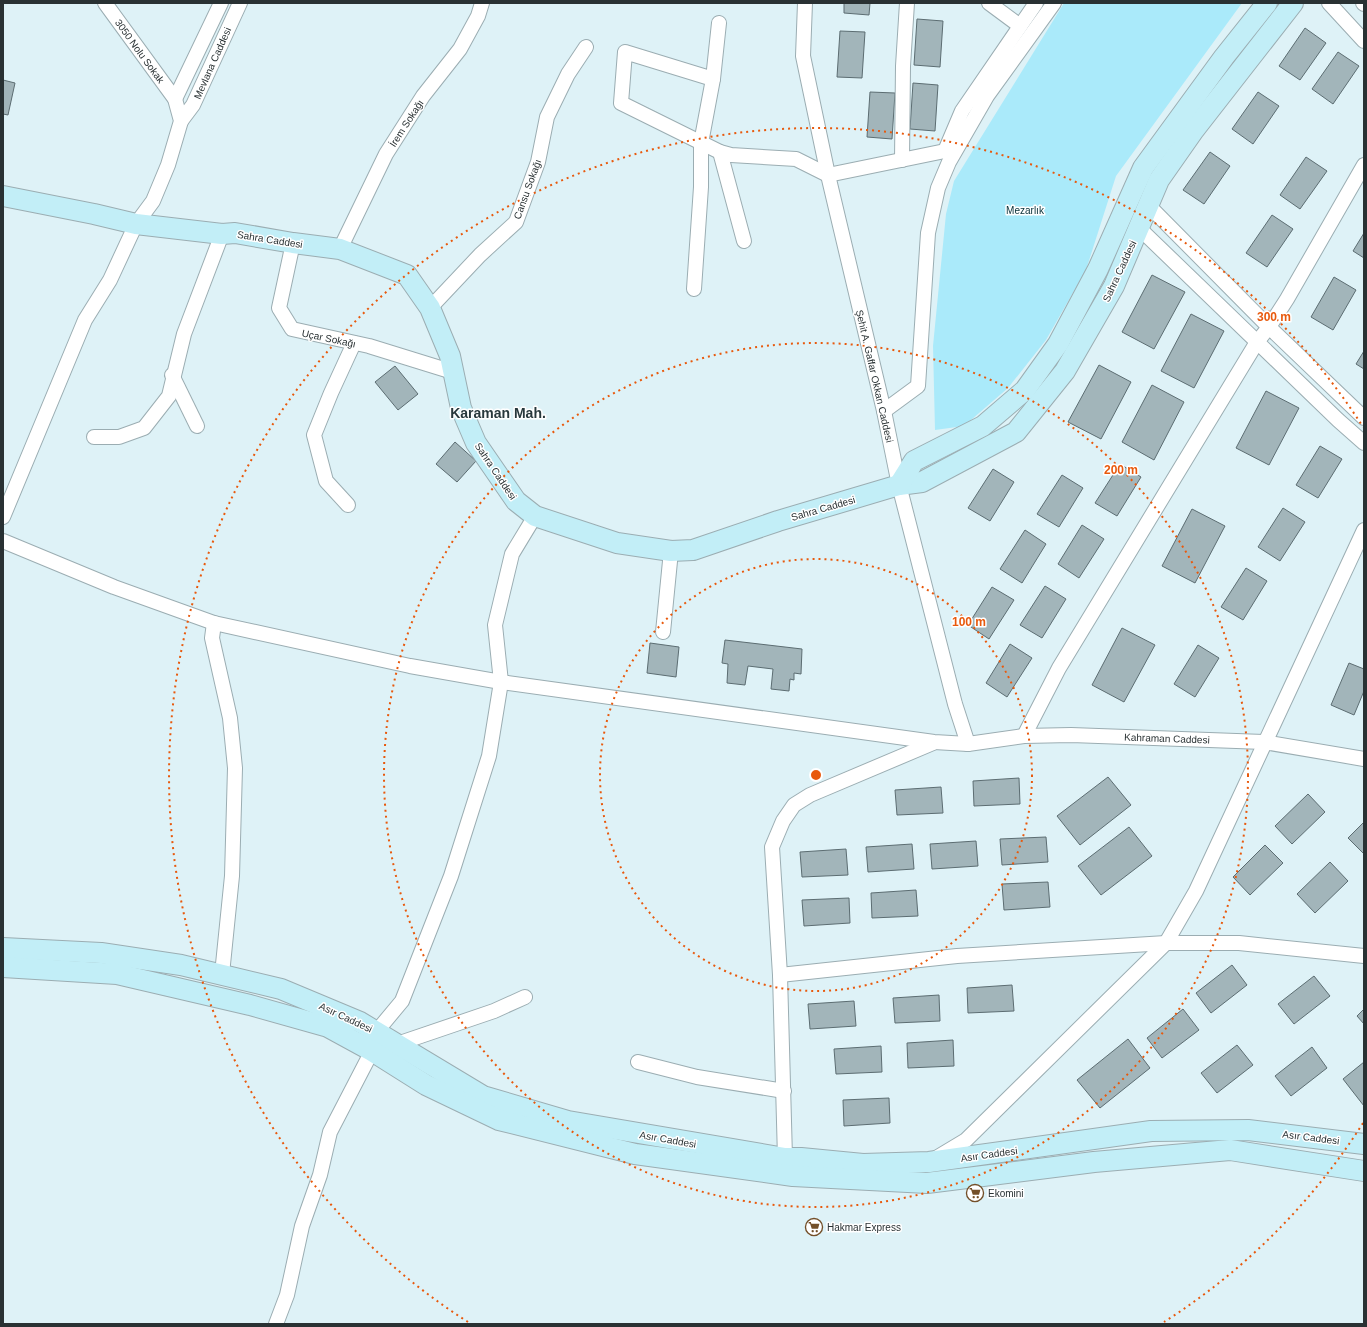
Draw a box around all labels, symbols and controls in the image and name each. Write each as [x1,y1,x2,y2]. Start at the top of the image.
street label: 3050 Nolu Sokak [113,17,167,86]
street label: Mevlana Caddesi [192,26,233,101]
street label: İrem Sokağı [386,97,426,149]
street label: Cansu Sokağı [512,158,543,221]
park label: Mezarlık [1006,205,1045,216]
street label: Sahra Caddesi [236,229,303,250]
street label: Sahra Caddesi [1100,239,1138,304]
street label: Şehit A. Gaffar Okkan Caddesi [854,309,895,444]
text: 300 m [1257,310,1291,324]
street label: Uçar Sokağı [301,327,357,350]
district label: Karaman Mah. [450,405,546,421]
street label: Sahra Caddesi [473,441,519,502]
text: 200 m [1104,463,1138,477]
street label: Sahra Caddesi [790,494,856,523]
text: 100 m [952,615,986,629]
street label: Kahraman Caddesi [1124,732,1210,745]
centre of rings [809,768,823,782]
street label: Asır Caddesi [318,1000,374,1035]
street label: Asır Caddesi [639,1129,697,1150]
street label: Asır Caddesi [1282,1129,1340,1146]
street label: Asır Caddesi [960,1145,1018,1164]
supermarket icon: Ekomini [965,1183,985,1203]
place label: Ekomini [988,1188,1024,1199]
supermarket icon: Hakmar Express [804,1217,824,1237]
place label: Hakmar Express [827,1222,901,1233]

